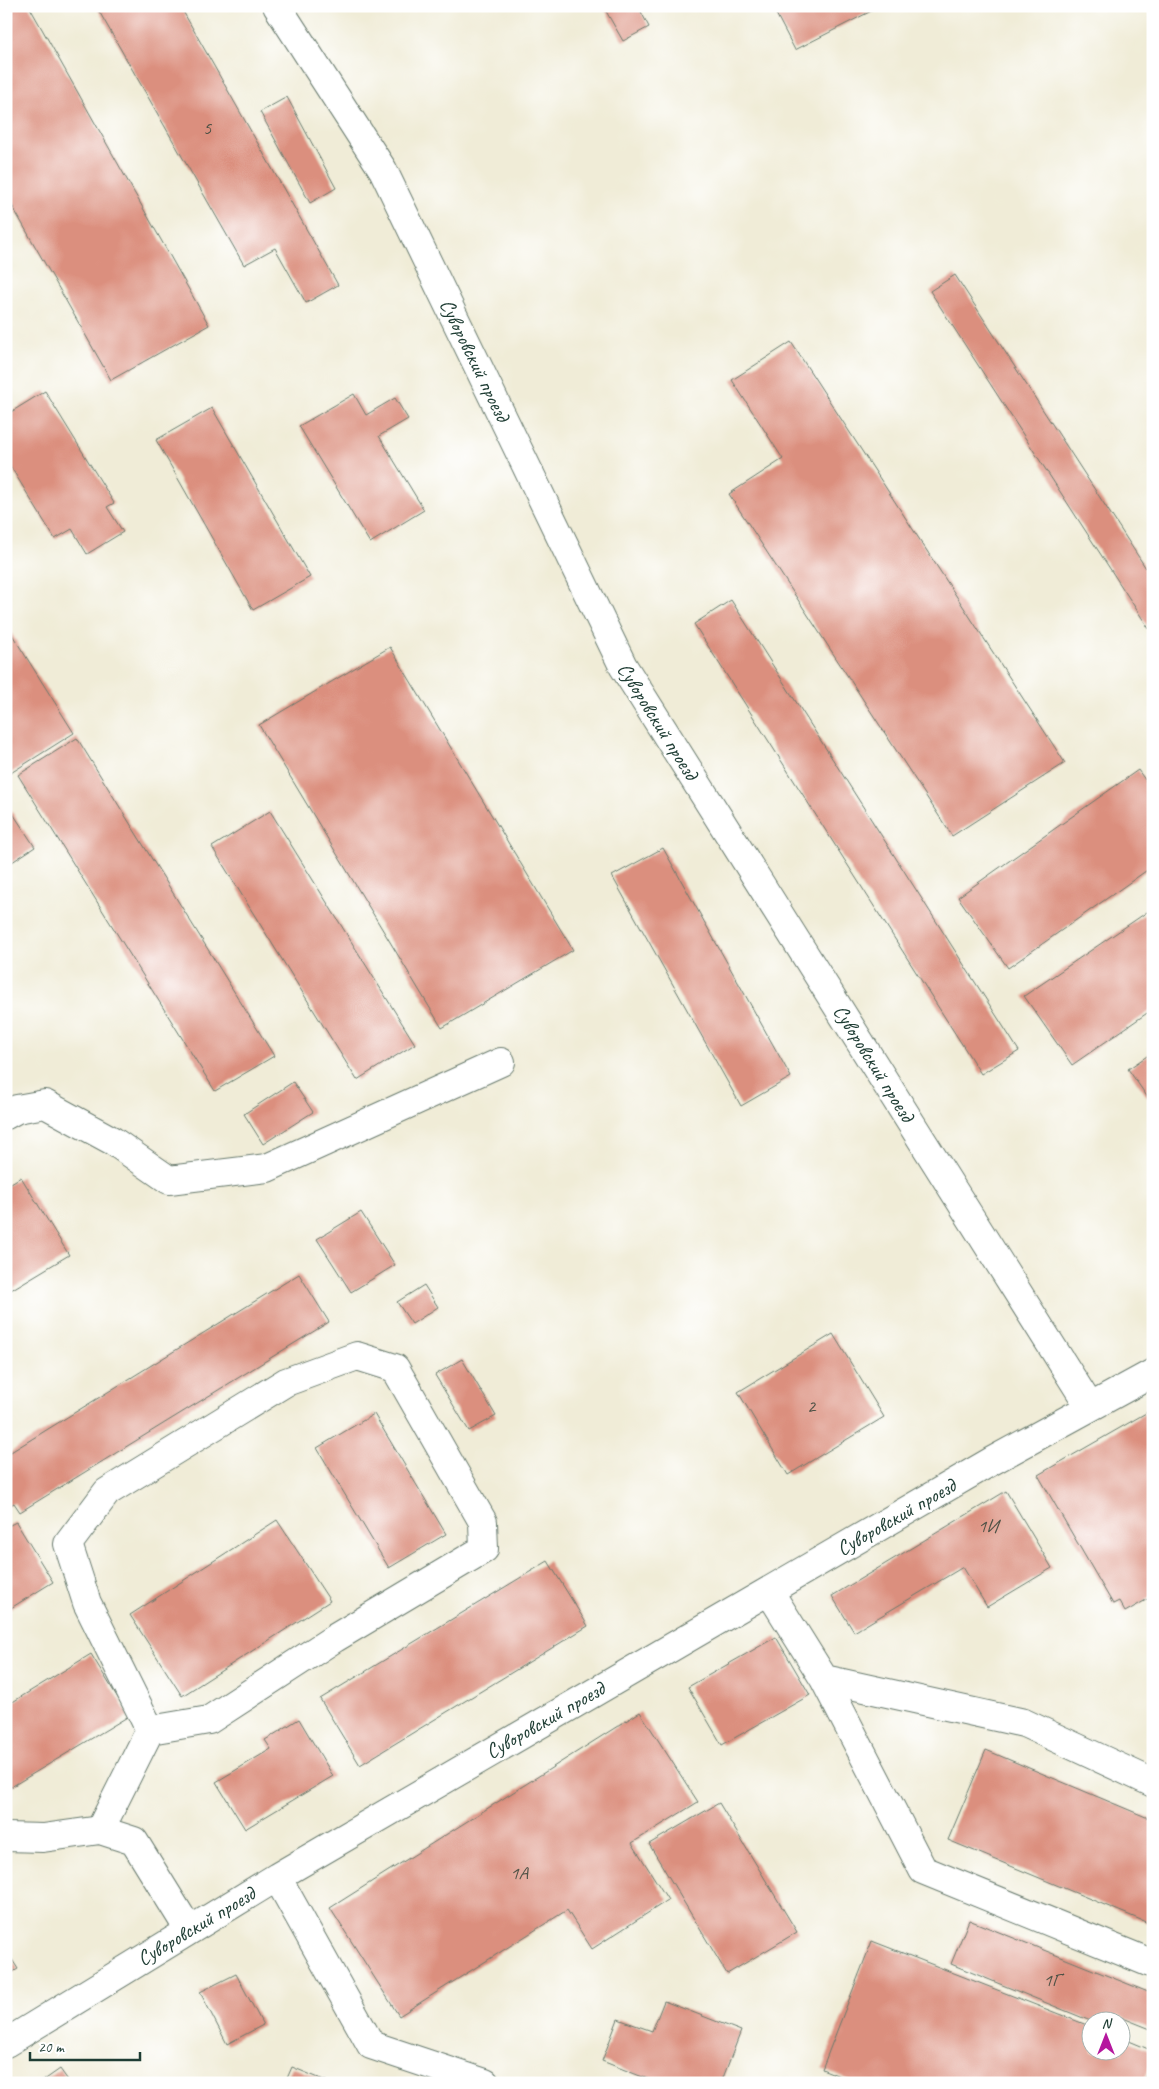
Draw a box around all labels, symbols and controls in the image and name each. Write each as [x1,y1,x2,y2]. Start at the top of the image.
house number: 5 [203,116,213,140]
street label: Суворовский проезд [434,294,517,428]
street label: Суворовский проезд [612,658,706,787]
street label: Суворовский проезд [828,1000,922,1129]
house number: 2 [807,1394,817,1418]
street label: Суворовский проезд [832,1471,962,1562]
house number: 1И [978,1514,1001,1538]
street label: Суворовский проезд [481,1674,611,1765]
house number: 1А [510,1861,530,1885]
street label: Суворовский проезд [132,1879,262,1971]
house number: 1Г [1043,1968,1065,1992]
north arrow [1082,2012,1132,2062]
text: N [1102,2015,1113,2032]
scale bar [30,2029,140,2061]
text: 20 m [38,2038,65,2057]

